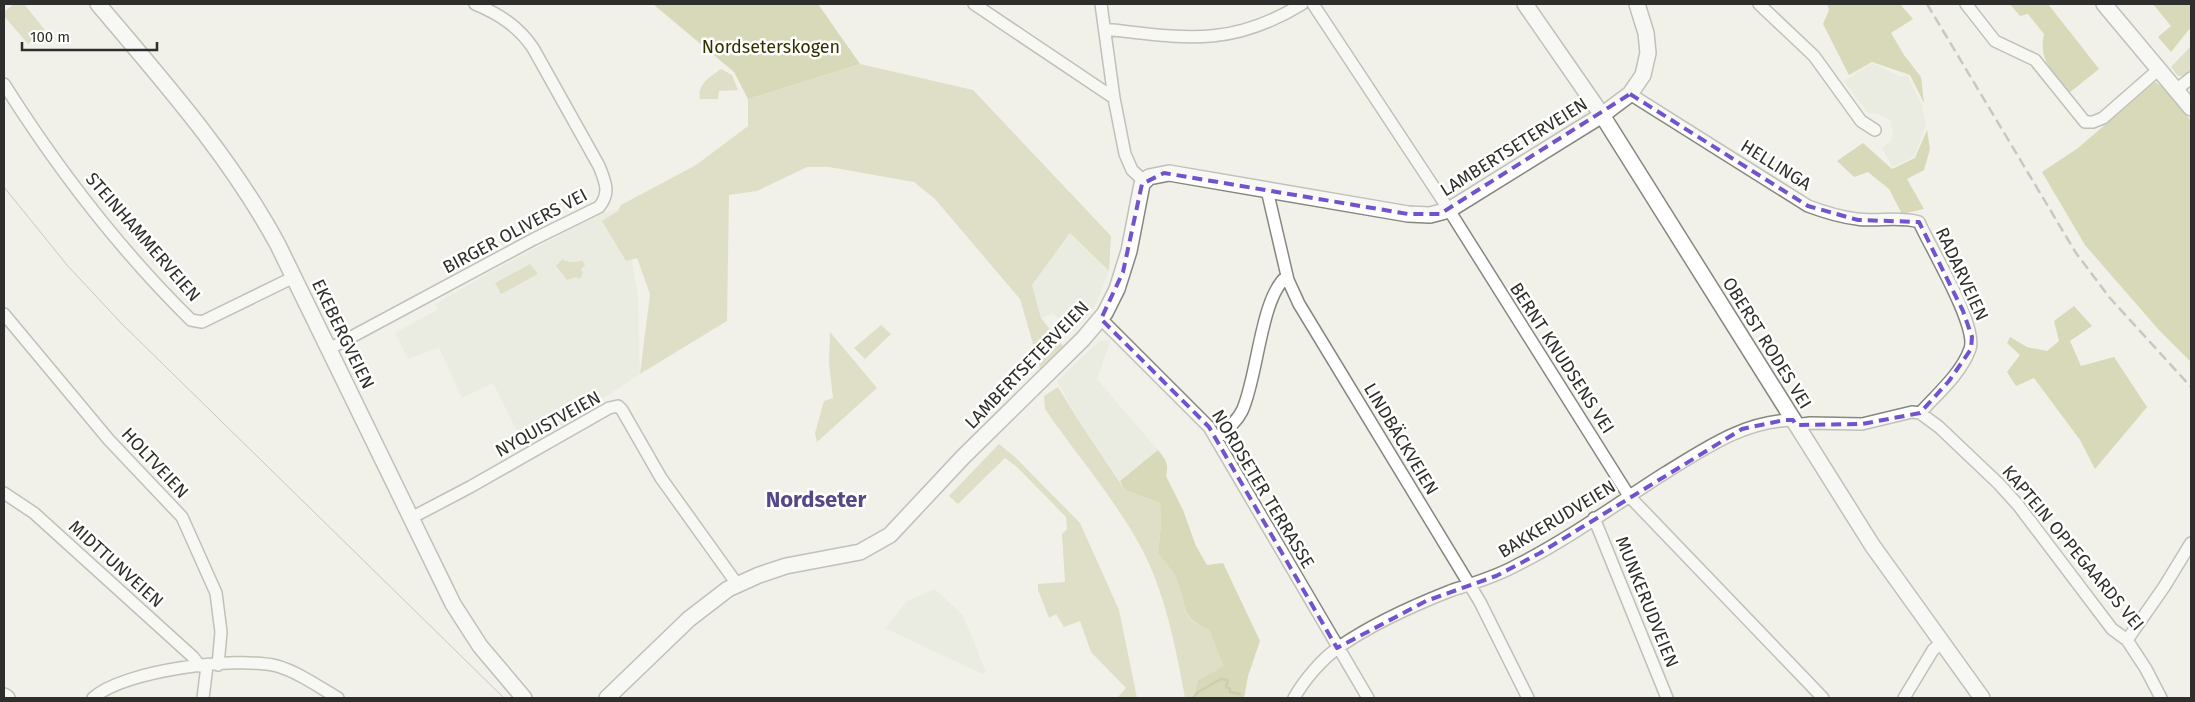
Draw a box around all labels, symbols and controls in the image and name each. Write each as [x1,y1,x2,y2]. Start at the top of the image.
scale bar [22,20,158,52]
text: 100 m [30,28,70,46]
park label: Nordseterskogen [702,36,840,58]
street label: LAMBERTSETERVEIEN [1436,93,1592,201]
street label: HELLINGA [1737,135,1816,196]
street label: STEINHAMMERVEIEN [81,168,205,306]
street label: BIRGER OLIVERS VEI [439,184,591,278]
street label: RADARVEIEN [1931,224,1993,324]
street label: OBERST RODES VEI [1718,273,1816,413]
street label: EKEBERGVEIEN [307,276,379,392]
street label: BERNT KNUDSENS VEI [1505,278,1619,438]
street label: LAMBERTSETERVEIEN [960,296,1094,434]
street label: LINDBÄCKVEIEN [1359,379,1443,499]
street label: NYQUISTVEIEN [492,386,604,462]
street label: NORDSETER TERRASSE [1207,406,1319,572]
street label: HOLTVEIEN [117,423,193,503]
street label: KAPTEIN OPPEGAARDS VEI [1997,461,2149,635]
street label: BAKKERUDVEIEN [1494,475,1620,563]
district label: Nordseter [766,486,866,513]
street label: MIDTTUNVEIEN [64,516,168,612]
street label: MUNKERUDVEIEN [1611,533,1683,671]

